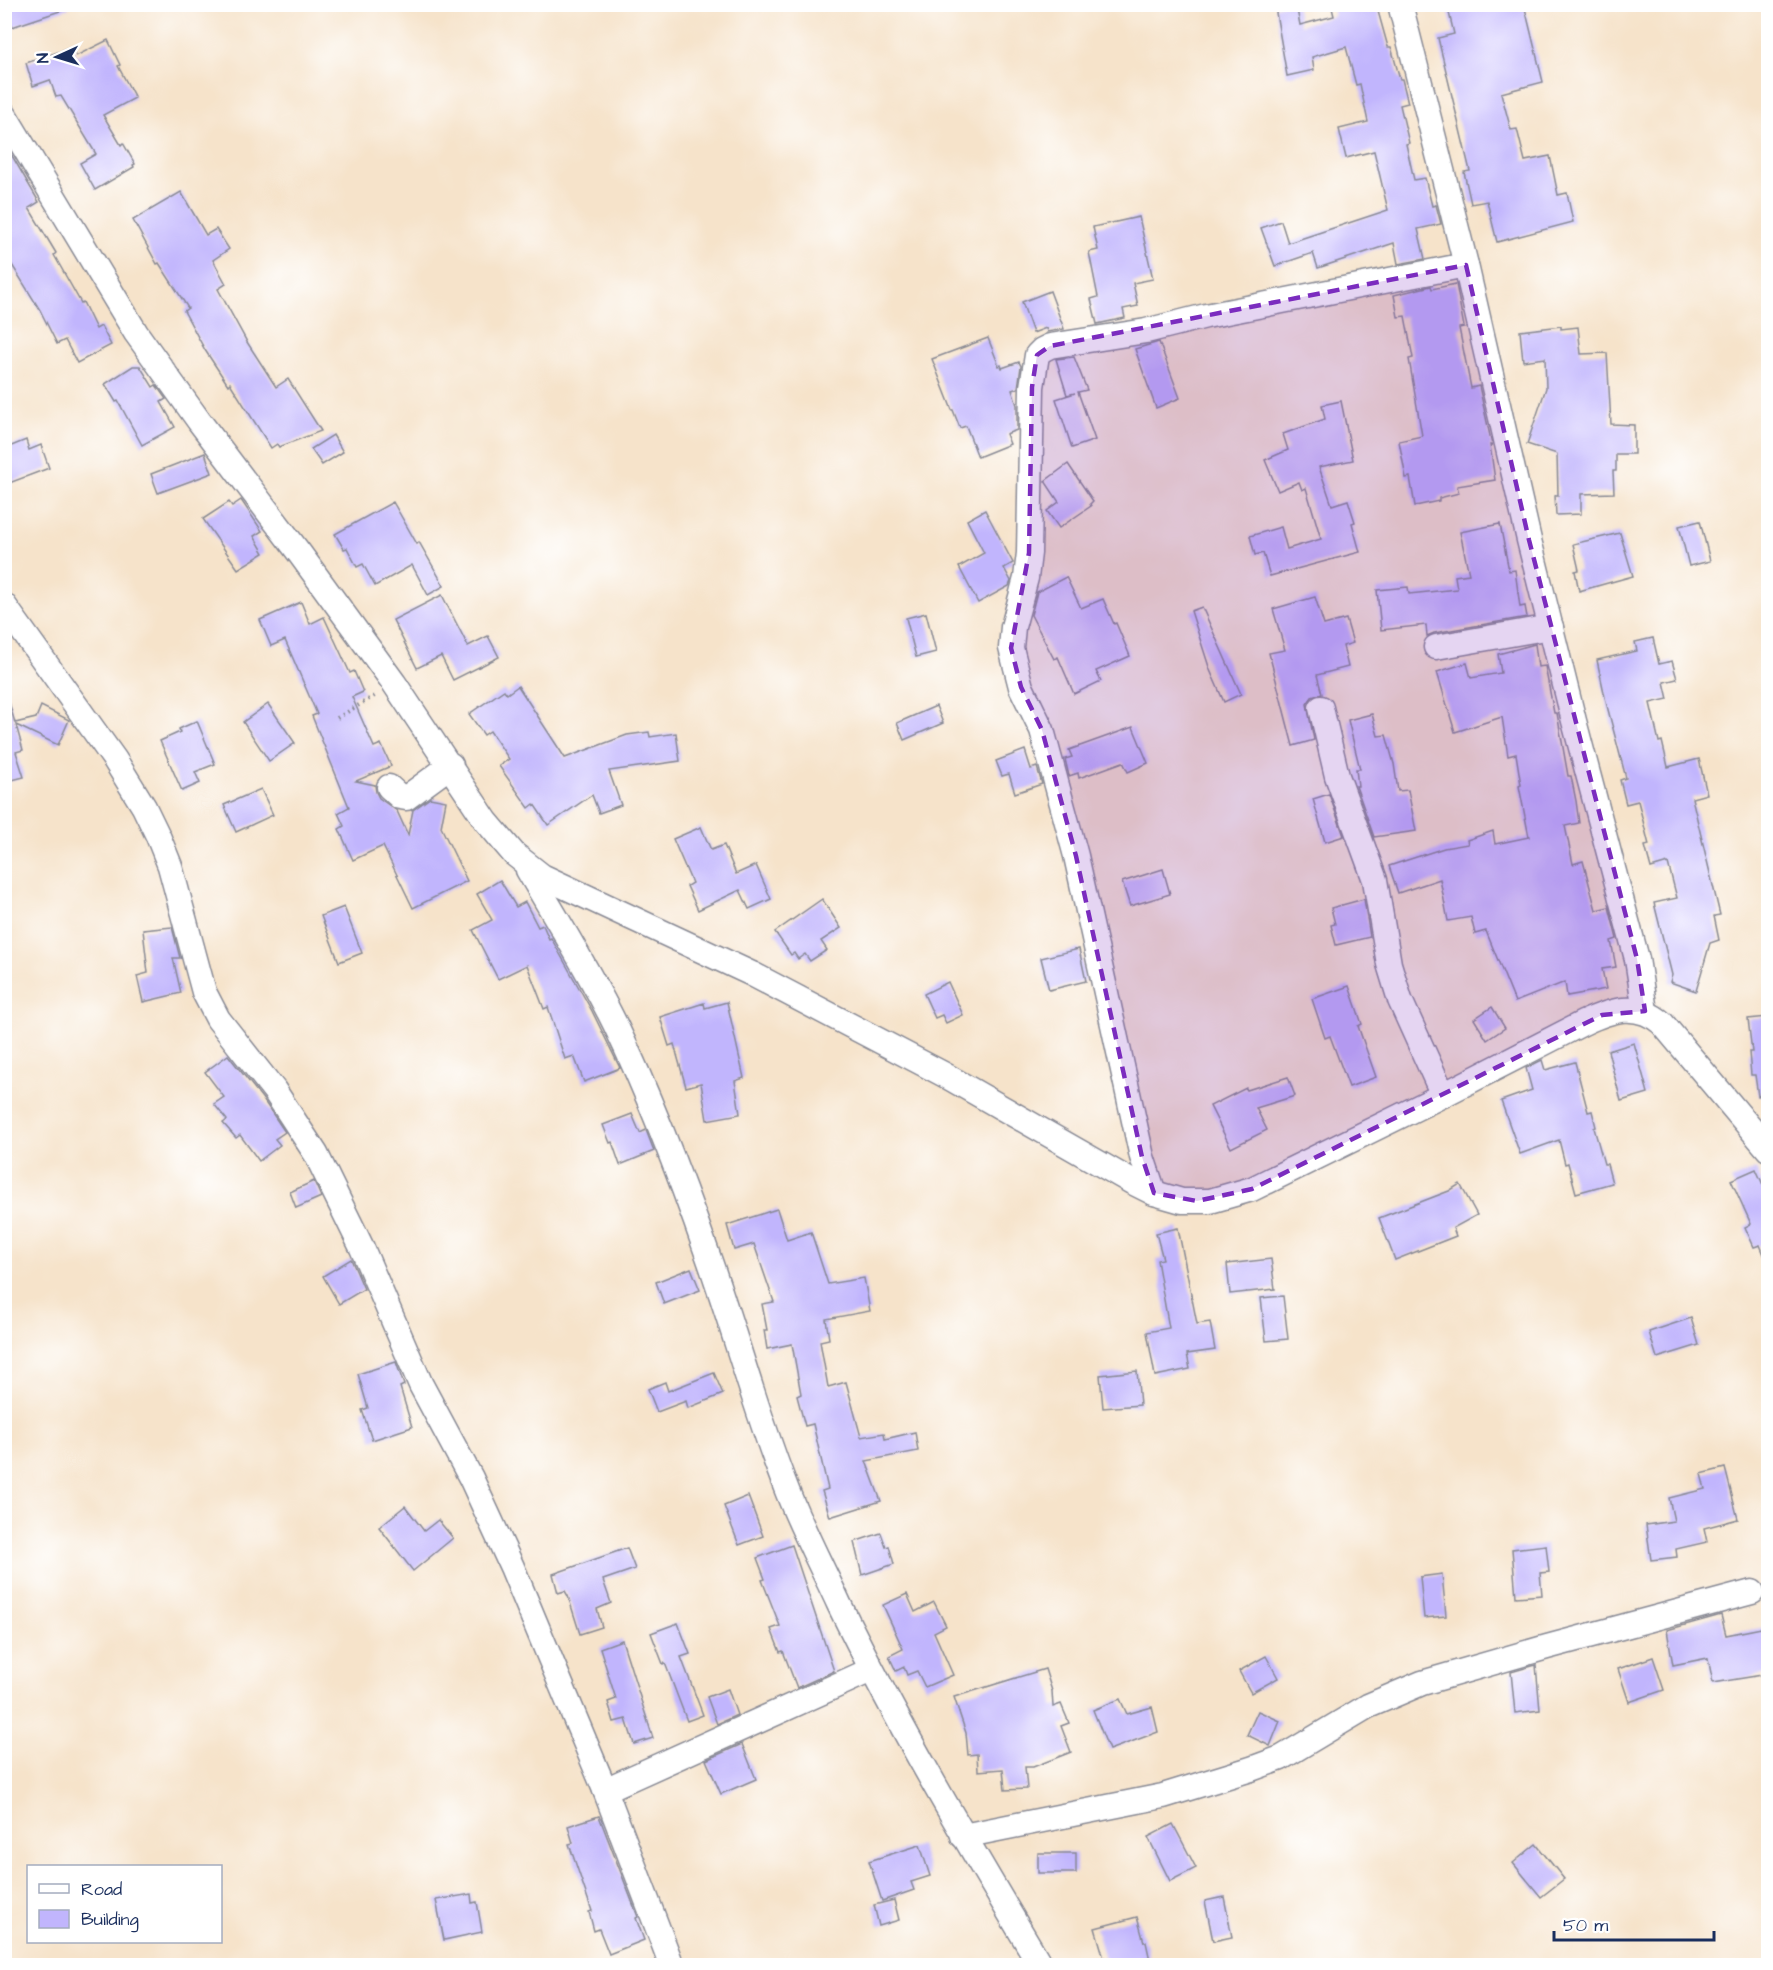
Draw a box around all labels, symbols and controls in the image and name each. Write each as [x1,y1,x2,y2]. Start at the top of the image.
north arrow [27,27,87,87]
text: N [32,52,54,64]
legend [27,1865,222,1943]
text: Road [81,1877,122,1902]
scale bar [1554,1904,1714,1942]
text: Building [81,1907,139,1933]
text: 50 m [1563,1913,1608,1938]

